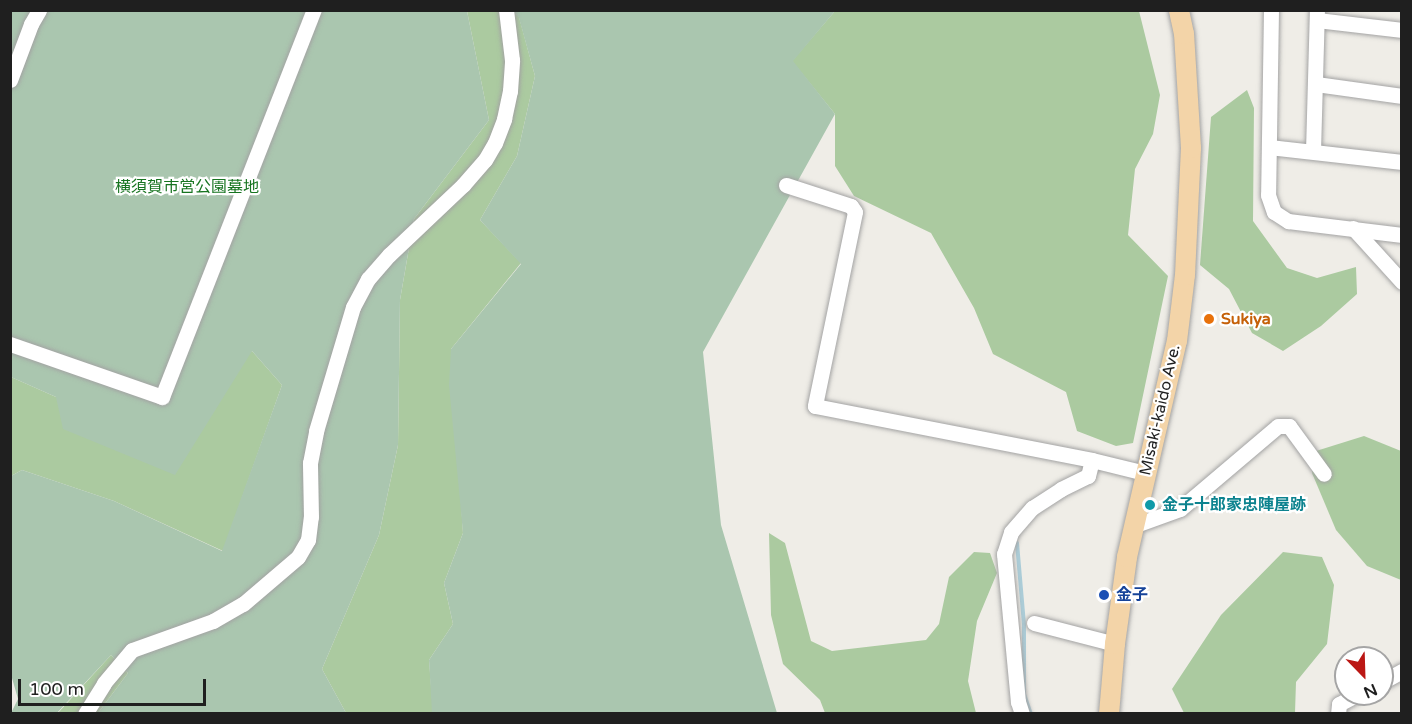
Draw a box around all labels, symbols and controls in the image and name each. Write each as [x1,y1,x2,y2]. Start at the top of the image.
park label: 横須賀市営公園墓地 [115,177,259,197]
place label: Sukiya [1221,309,1271,329]
marker: Sukiya [1202,312,1216,326]
street label: Misaki-kaido Ave. [1136,343,1184,477]
place label: 金子十郎家忠陣屋跡 [1162,495,1306,515]
marker: 金子十郎家忠陣屋跡 [1143,498,1157,512]
place label: 金子 [1116,585,1148,605]
marker: 金子 [1097,588,1111,602]
north arrow [1334,646,1394,706]
scale bar [21,667,208,705]
text: 100 m [29,678,84,700]
text: N [1360,679,1380,702]

